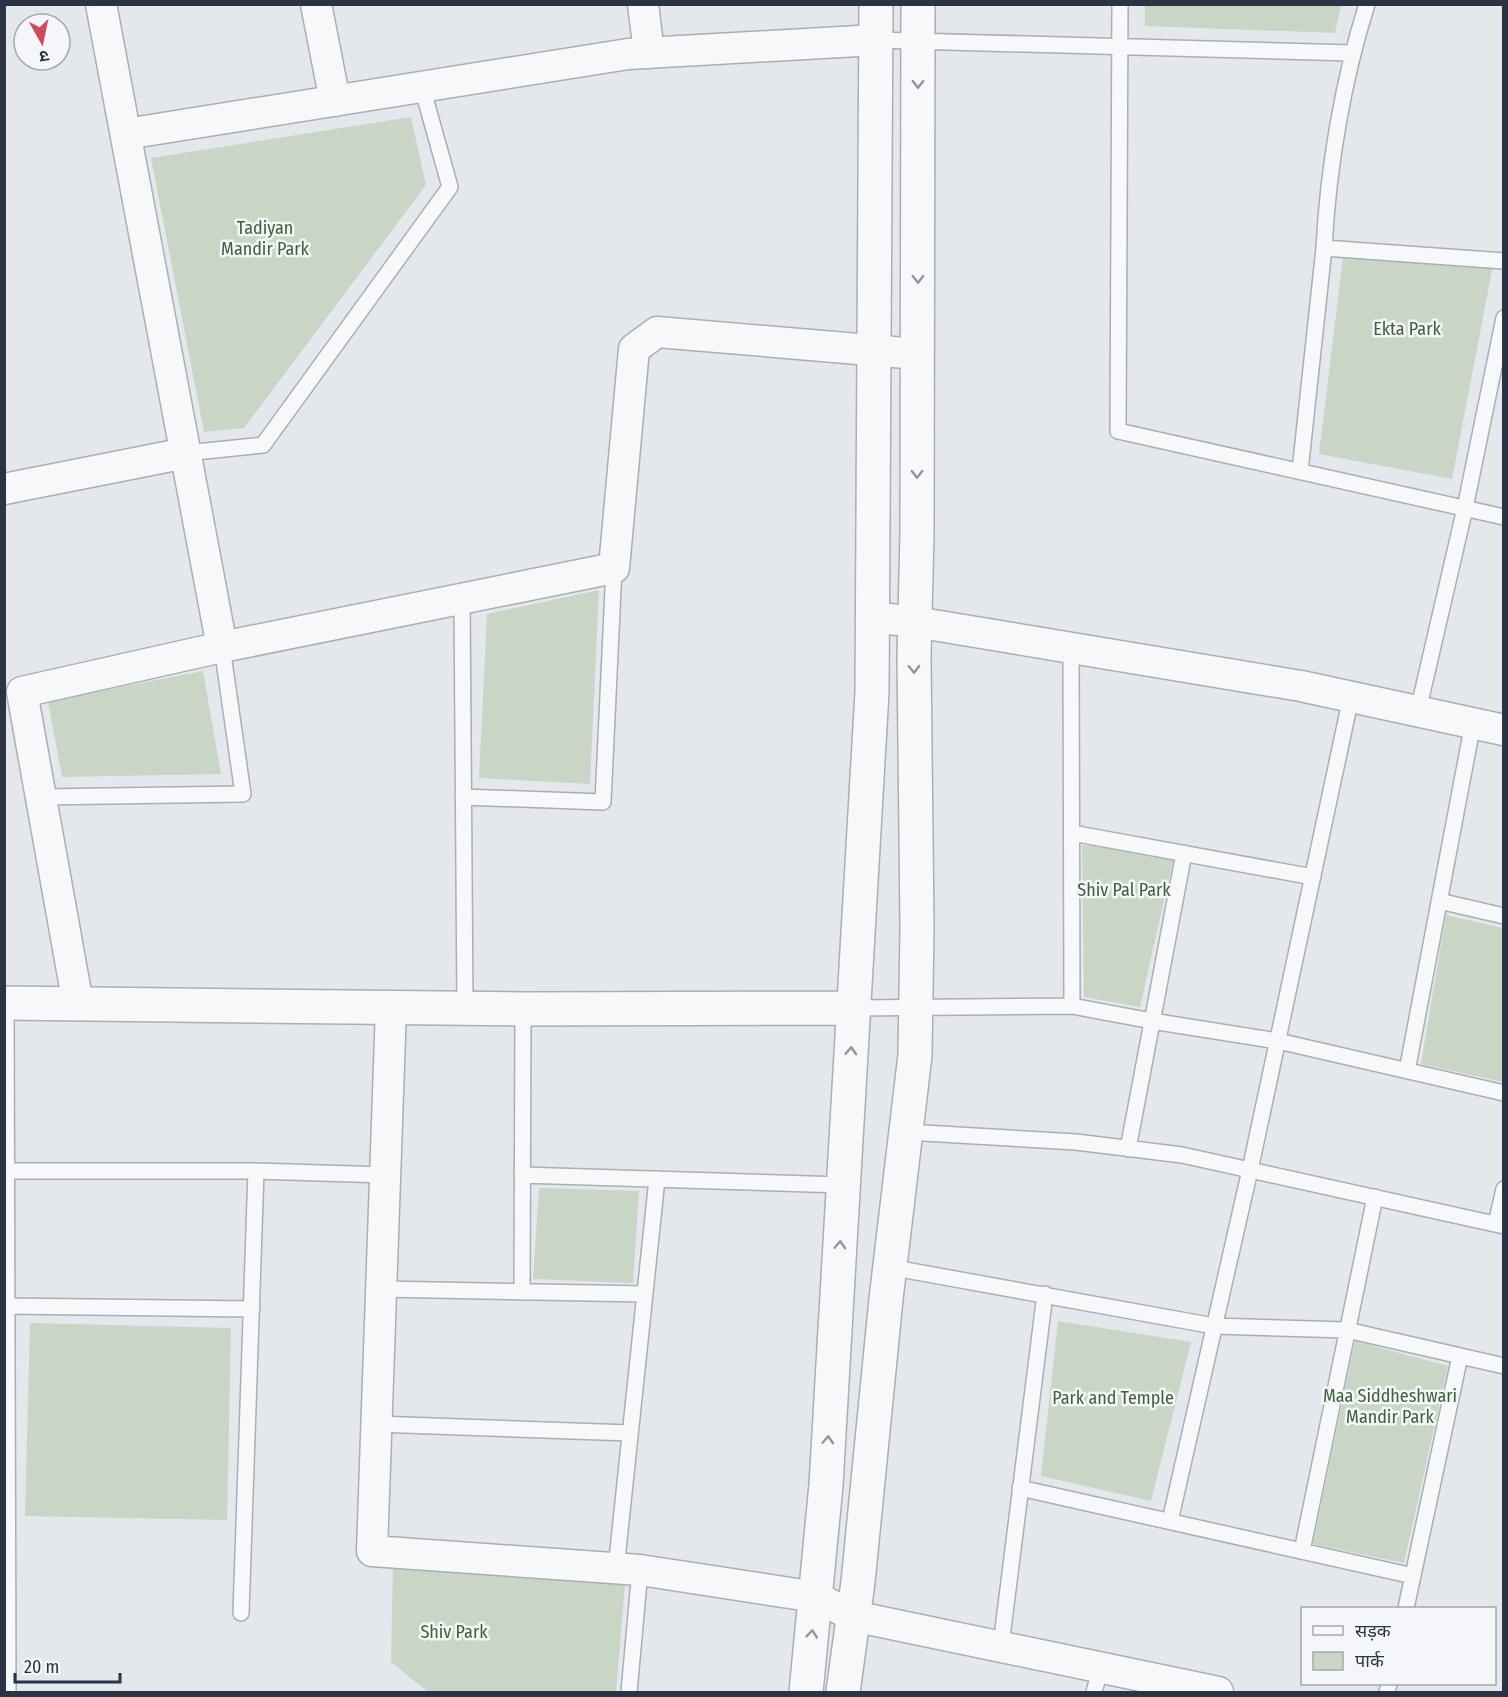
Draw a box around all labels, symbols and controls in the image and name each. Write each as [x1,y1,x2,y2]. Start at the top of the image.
north arrow [12,12,72,72]
text: उ [38,46,50,67]
one-way arrow [912,79,924,88]
park label: Tadiyan Mandir Park [221,217,309,260]
one-way arrow [912,274,924,283]
park label: Ekta Park [1373,318,1441,340]
one-way arrow [911,469,923,478]
one-way arrow [908,664,920,673]
park label: Shiv Pal Park [1077,879,1171,901]
one-way arrow [844,1046,857,1055]
one-way arrow [833,1241,846,1250]
park label: Maa Siddheshwari Mandir Park [1323,1385,1457,1428]
park label: Park and Temple [1052,1387,1174,1409]
one-way arrow [822,1436,835,1445]
legend [1301,1607,1496,1685]
text: सड़क [1355,1620,1392,1642]
park label: Shiv Park [420,1621,488,1643]
one-way arrow [805,1630,818,1639]
scale bar [15,1646,120,1684]
text: पार्क [1355,1650,1385,1672]
text: 20 m [24,1656,59,1678]

